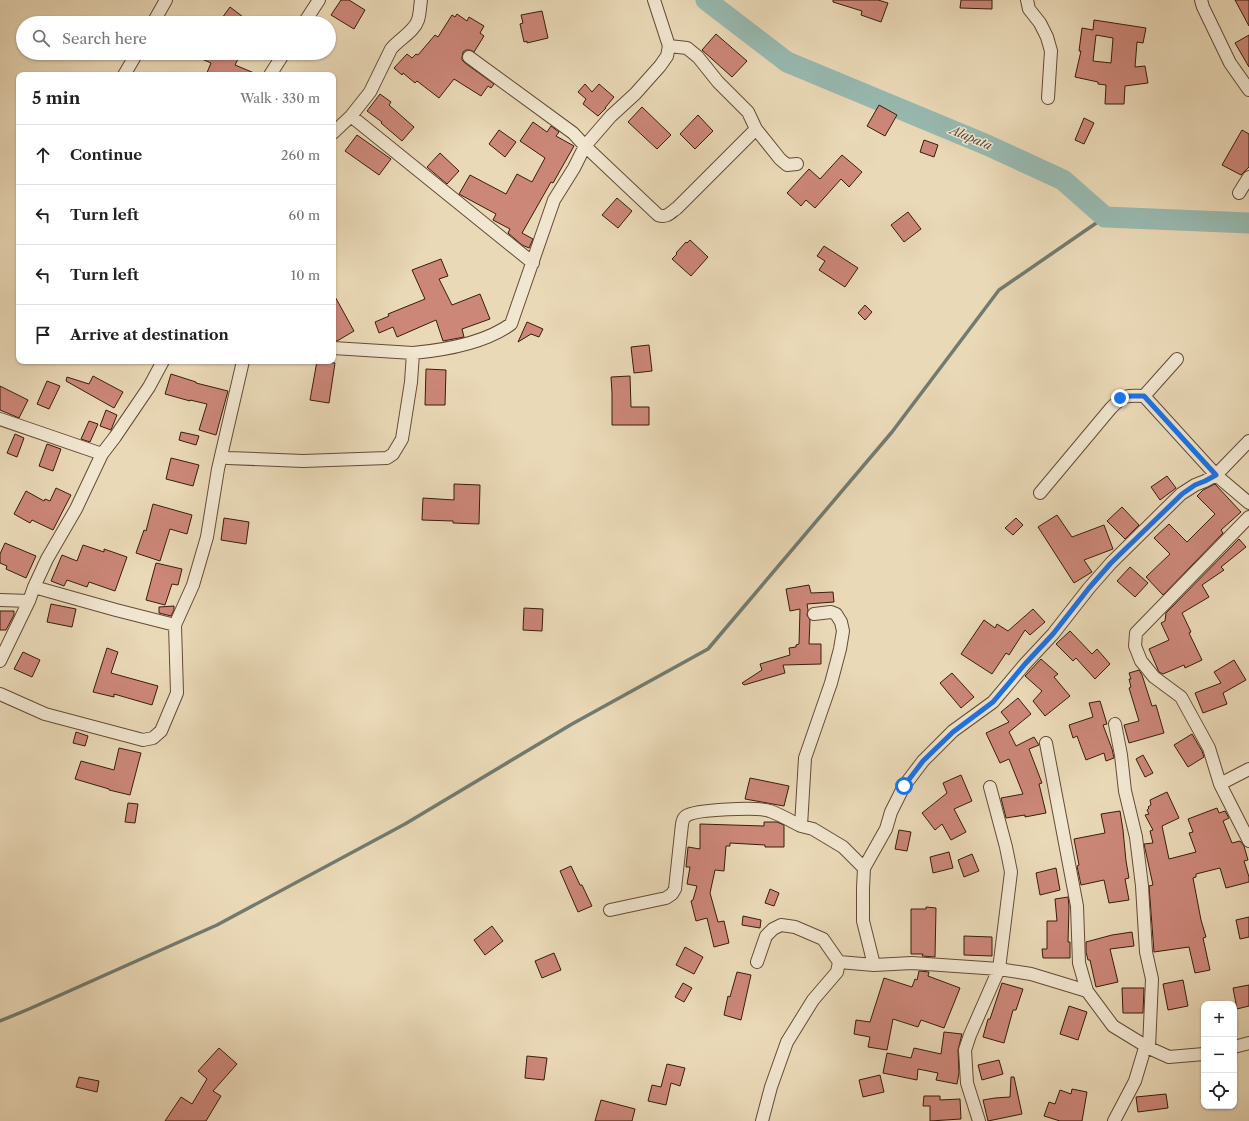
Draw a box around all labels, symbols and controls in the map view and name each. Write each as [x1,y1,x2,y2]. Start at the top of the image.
search box [16,16,336,60]
icon: search [30,27,52,49]
text: Search here [62,29,147,48]
text: 5 min [32,88,80,108]
text: Walk · 330 m [240,90,320,106]
water label: Alapata [946,121,994,153]
icon: ahead [32,144,54,166]
text: Continue [70,145,142,164]
text: 260 m [281,147,320,163]
icon: left [32,204,54,226]
text: Turn left [70,205,139,224]
text: 60 m [289,207,320,223]
icon: left [32,264,54,286]
text: Turn left [70,265,139,284]
text: 10 m [291,267,320,283]
icon: arrive [32,324,54,346]
text: Arrive at destination [70,325,229,344]
route end [1111,389,1129,407]
route start [895,777,913,795]
map controls [1201,1001,1237,1109]
button: + [1201,1001,1237,1037]
button: − [1201,1037,1237,1073]
button: locate [1201,1073,1237,1109]

